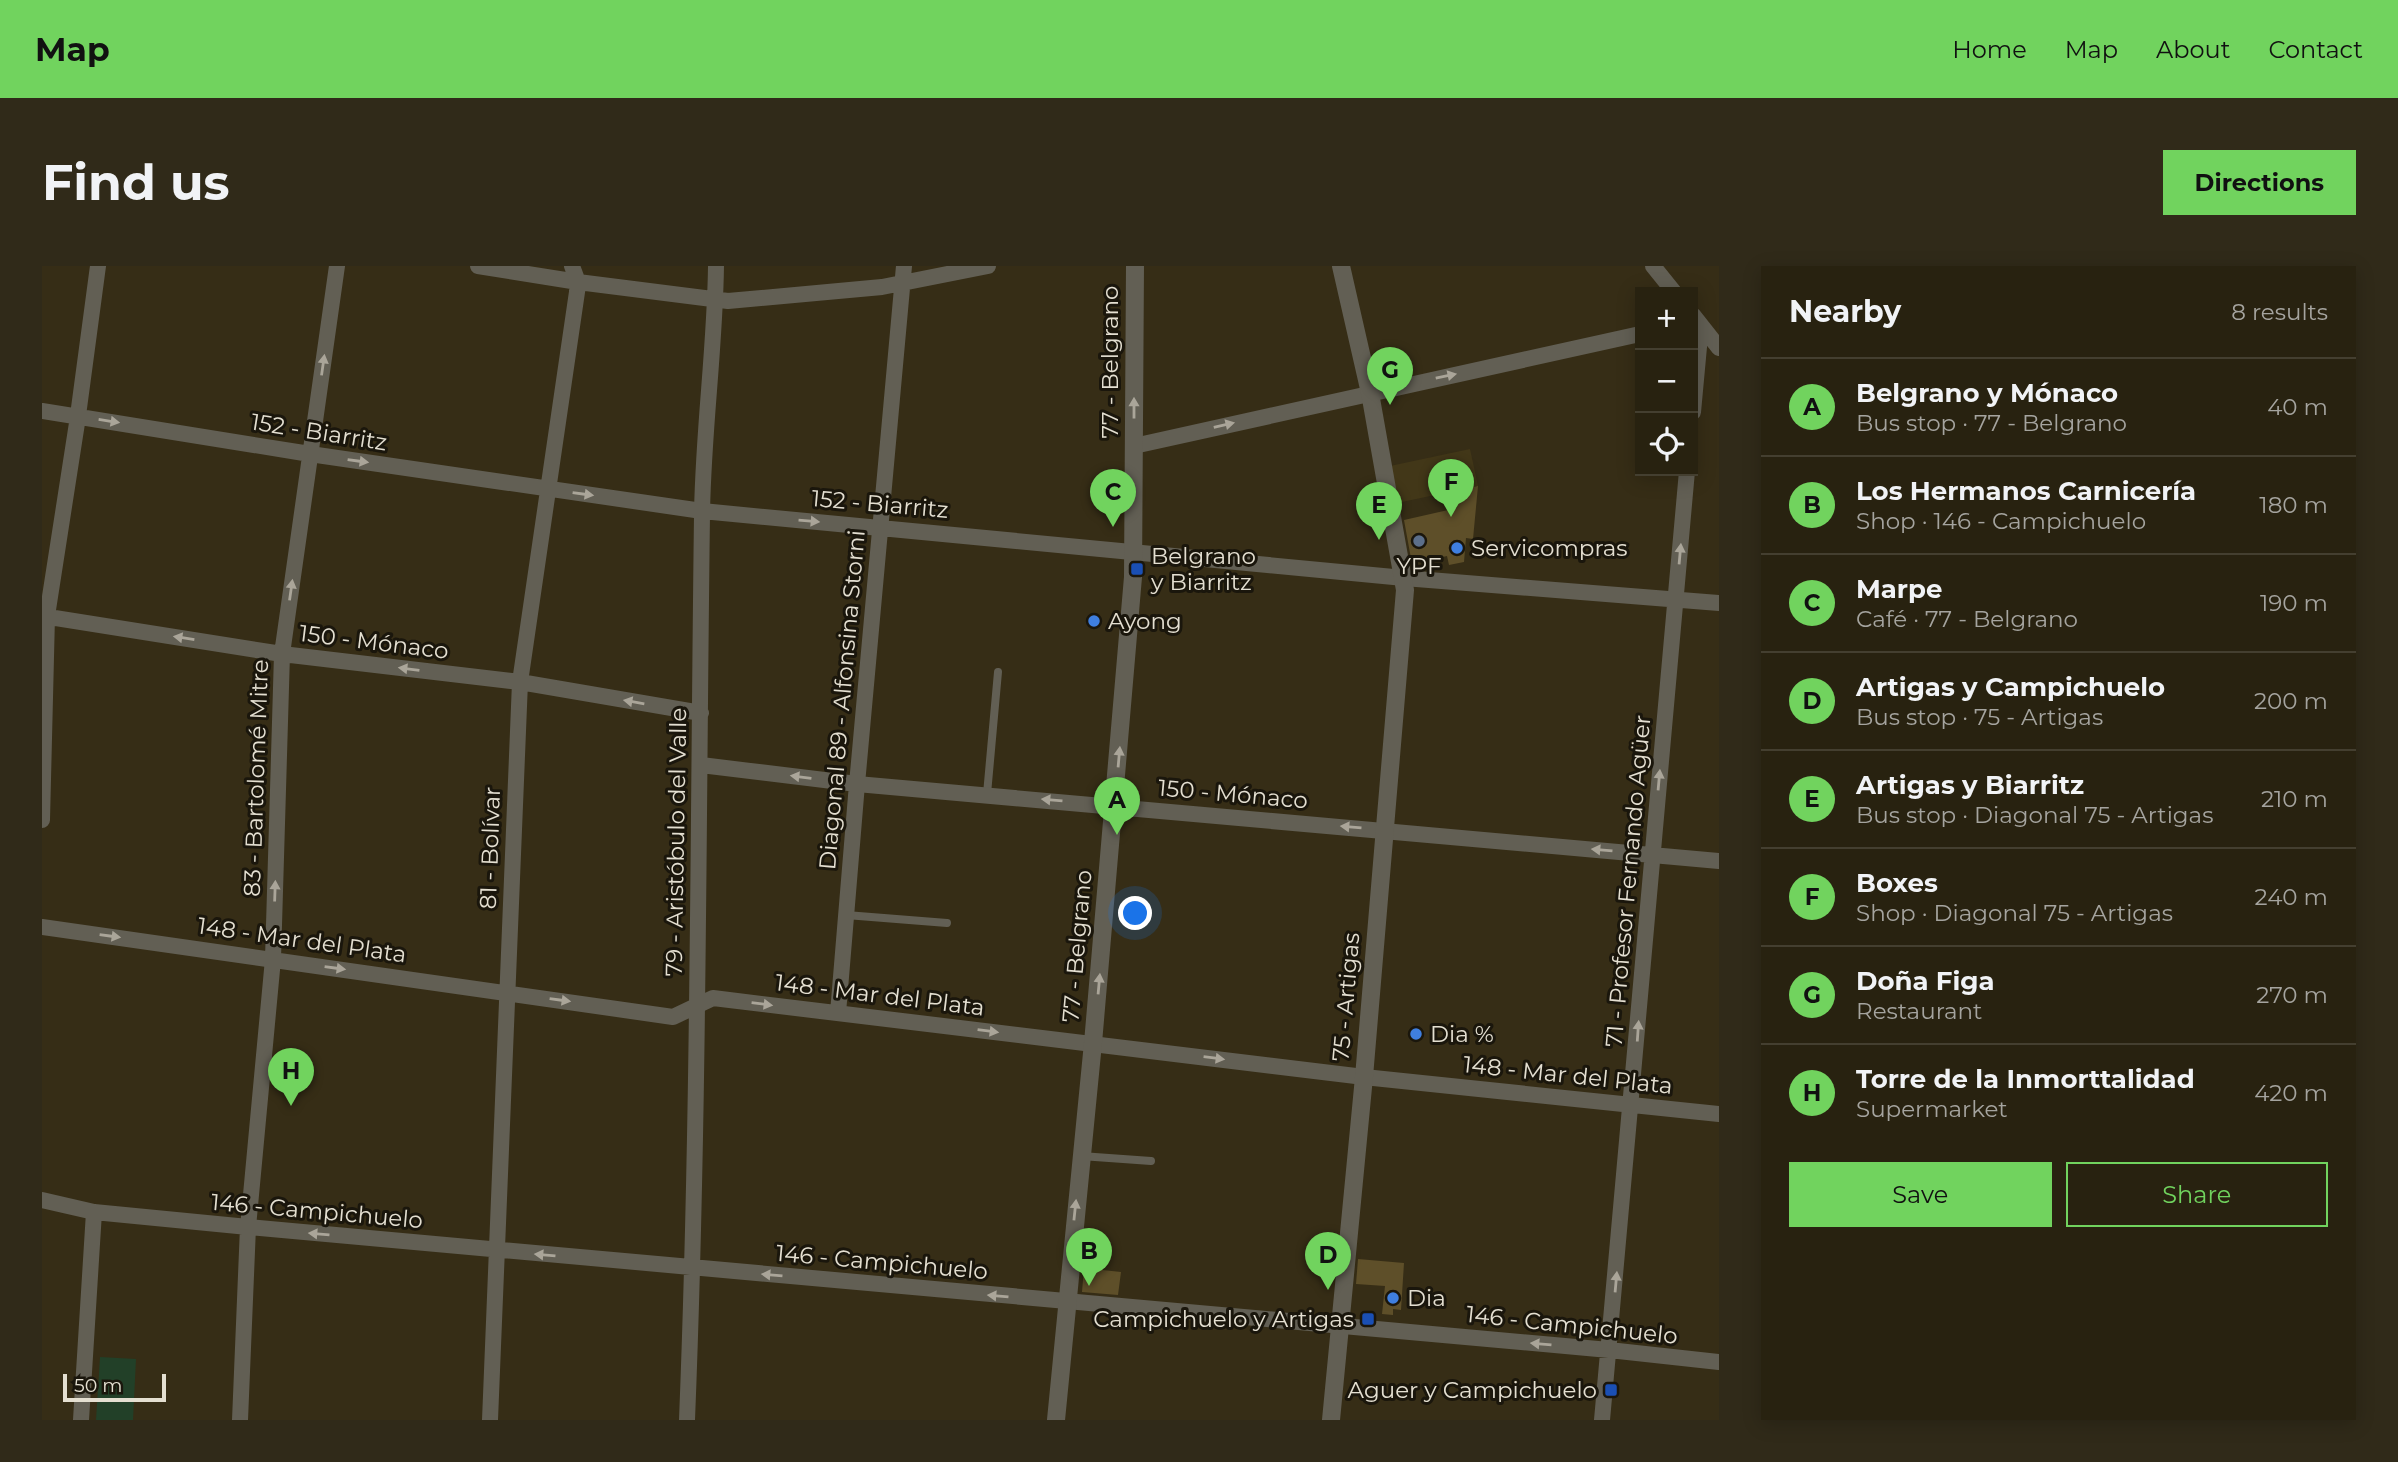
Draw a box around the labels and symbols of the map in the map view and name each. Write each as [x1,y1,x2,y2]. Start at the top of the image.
street label: 77 - Belgrano [1096,286,1124,438]
pin: G [1367,347,1413,405]
one-way arrow [318,354,329,376]
one-way arrow [1435,370,1457,381]
one-way arrow [1128,396,1140,418]
street label: 152 - Biarritz [249,407,389,457]
one-way arrow [99,416,121,427]
one-way arrow [1213,420,1235,431]
one-way arrow [347,456,369,467]
pin: F [1428,459,1474,517]
pin: C [1090,469,1136,527]
pin: E [1356,482,1402,540]
street label: 152 - Biarritz [810,484,950,524]
one-way arrow [573,489,595,500]
one-way arrow [798,516,820,527]
street label: Diagonal 89 - Alfonsina Storni [813,529,871,871]
marker: YPF [1411,533,1427,549]
place label: Servicompras [1471,534,1628,562]
marker: Servicompras [1449,540,1465,556]
place label: Belgrano y Biarritz [1150,542,1256,596]
one-way arrow [1675,543,1686,565]
place label: YPF [1396,552,1442,580]
marker: Belgrano y Biarritz [1129,561,1145,577]
one-way arrow [285,579,296,601]
place label: Ayong [1108,607,1182,635]
marker: Ayong [1086,613,1102,629]
street label: 150 - Mónaco [298,619,450,665]
one-way arrow [173,632,195,643]
street label: 83 - Bartolomé Mitre [238,659,274,897]
one-way arrow [398,663,420,674]
one-way arrow [623,696,645,707]
street label: 79 - Aristóbulo del Valle [660,707,692,977]
street label: 71 - Profesor Fernando Agüer [1600,714,1656,1048]
one-way arrow [1114,746,1125,768]
one-way arrow [1653,769,1664,791]
one-way arrow [789,771,811,782]
street label: 150 - Mónaco [1157,774,1309,814]
pin: A [1094,777,1140,835]
street label: 81 - Bolívar [474,786,506,910]
one-way arrow [1040,794,1062,805]
one-way arrow [1340,821,1362,832]
one-way arrow [1591,844,1613,855]
street label: 77 - Belgrano [1056,869,1098,1023]
one-way arrow [269,879,280,901]
your location [1118,896,1152,930]
street label: 148 - Mar del Plata [196,911,408,969]
one-way arrow [99,931,121,942]
street label: 75 - Artigas [1326,931,1366,1063]
one-way arrow [324,963,346,974]
street label: 148 - Mar del Plata [774,968,986,1022]
one-way arrow [1094,973,1105,995]
one-way arrow [549,995,571,1006]
one-way arrow [751,998,773,1009]
place label: Dia % [1430,1020,1494,1048]
one-way arrow [1633,1020,1644,1042]
one-way arrow [977,1025,999,1036]
marker: Dia % [1408,1026,1424,1042]
pin: H [268,1048,314,1106]
street label: 148 - Mar del Plata [1462,1050,1674,1100]
one-way arrow [1203,1053,1225,1064]
street label: 146 - Campichuelo [210,1188,424,1234]
one-way arrow [1070,1199,1081,1221]
one-way arrow [308,1228,330,1239]
pin: B [1066,1228,1112,1286]
pin: D [1305,1232,1351,1290]
street label: 146 - Campichuelo [775,1239,989,1285]
one-way arrow [534,1249,556,1260]
one-way arrow [761,1269,783,1280]
one-way arrow [1611,1271,1622,1293]
place label: Dia [1407,1284,1446,1312]
one-way arrow [987,1290,1009,1301]
marker: Dia [1385,1290,1401,1306]
street label: 146 - Campichuelo [1465,1300,1679,1350]
place label: Campichuelo y Artigas [1093,1305,1354,1333]
marker: Campichuelo y Artigas [1360,1311,1376,1327]
one-way arrow [1530,1338,1552,1349]
scale bar [63,1371,166,1403]
place label: Aguer y Campichuelo [1348,1376,1597,1404]
marker: Aguer y Campichuelo [1603,1382,1619,1398]

